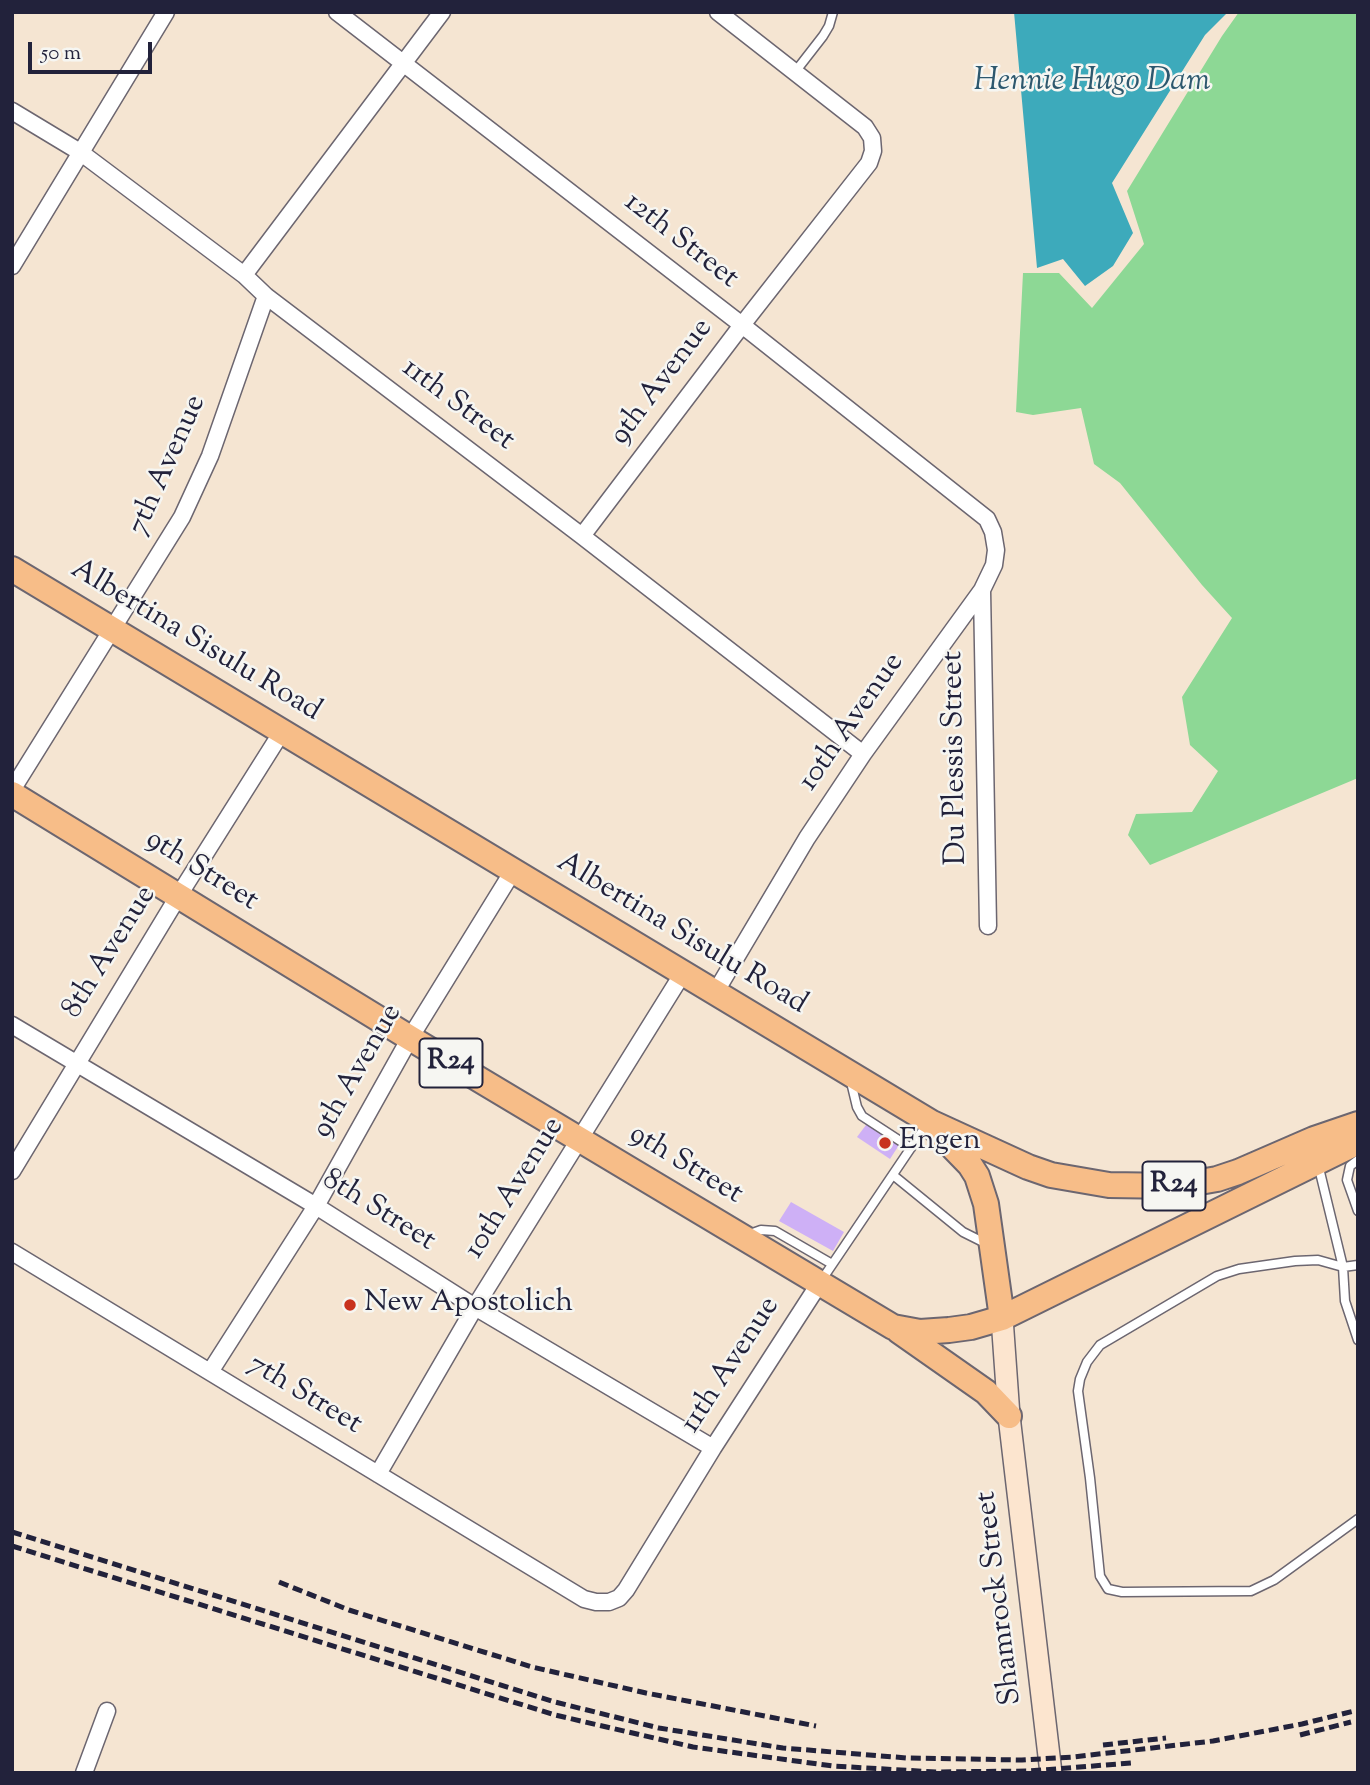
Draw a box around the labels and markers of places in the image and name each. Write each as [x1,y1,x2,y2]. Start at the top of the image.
place label: Engen [899,1125,981,1161]
marker: Engen [877,1135,893,1151]
place label: New Apostolich [364,1287,573,1323]
marker: New Apostolich [342,1297,358,1313]

